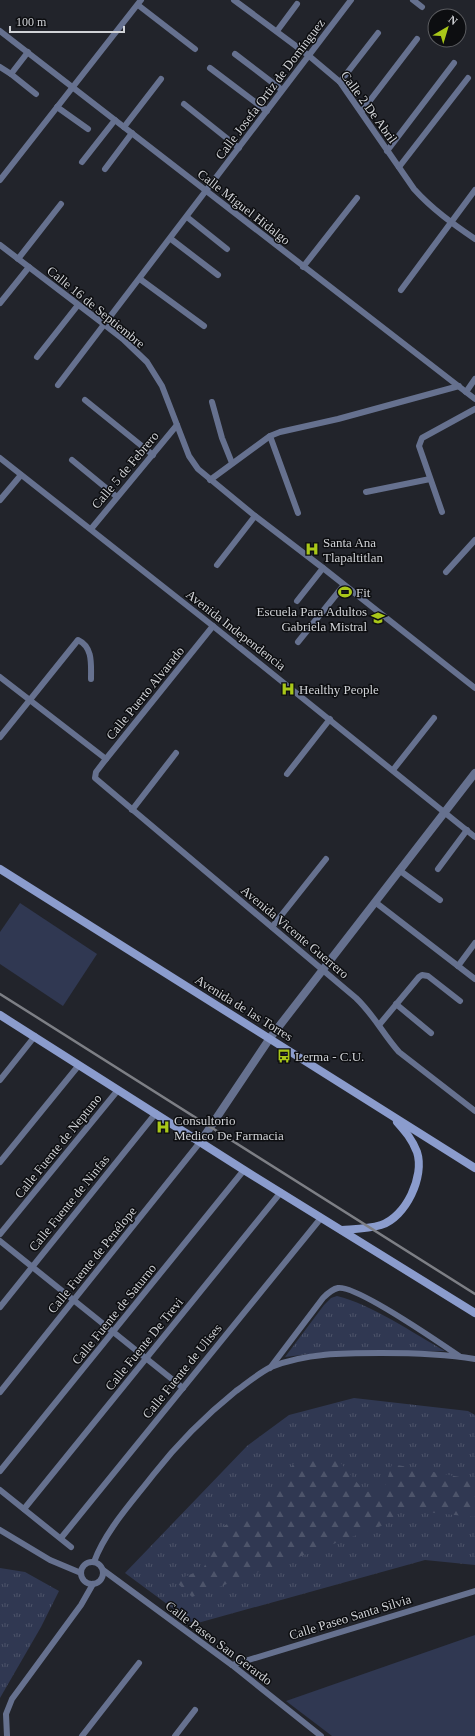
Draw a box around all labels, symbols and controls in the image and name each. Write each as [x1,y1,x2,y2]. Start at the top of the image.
scale bar [10,8,124,34]
north arrow [427,8,467,48]
text: N [446,13,460,27]
text: 100 m [16,15,47,29]
street label: Calle Josefa Ortiz de Domínguez [212,15,328,162]
street label: Calle 2 De Abril [338,68,400,146]
street label: Calle Miguel Hidalgo [195,166,293,248]
street label: Calle 16 de Septiembre [44,263,148,351]
street label: Calle 5 de Febrero [88,428,162,512]
place label: Santa Ana Tlapaltitlan [323,535,383,565]
hospital icon: Santa Ana Tlapaltitlan [304,541,320,557]
sports icon: Fit [337,584,353,600]
place label: Fit [356,585,371,600]
street label: Avenida Independencia [183,586,289,674]
place label: Escuela Para Adultos Gabriela Mistral [257,604,367,634]
school or university icon: Escuela Para Adultos Gabriela Mistral [370,610,386,626]
street label: Calle Puerto Alvarado [103,643,187,743]
hospital icon: Healthy People [280,681,296,697]
place label: Healthy People [299,682,379,697]
street label: Avenida Vicente Guerrero [238,883,352,981]
street label: Avenida de las Torres [192,972,296,1044]
bus stop icon: Lerma - C.U. [276,1048,292,1064]
place label: Lerma - C.U. [295,1049,364,1064]
street label: Calle Fuente de Neptuno [11,1091,105,1201]
place label: Consultorio Medico De Farmacia [174,1113,284,1143]
hospital icon: Consultorio Medico De Farmacia [155,1119,171,1135]
street label: Calle Fuente de Ninfas [26,1152,112,1254]
street label: Calle Fuente de Penélope [44,1204,140,1316]
street label: Calle Fuente de Saturno [69,1261,159,1367]
street label: Calle Fuente De Trevi [102,1294,186,1393]
street label: Calle Fuente de Ulises [139,1321,225,1421]
street label: Calle Paseo Santa Silvia [287,1591,413,1643]
street label: Calle Paseo San Gerardo [163,1598,275,1688]

